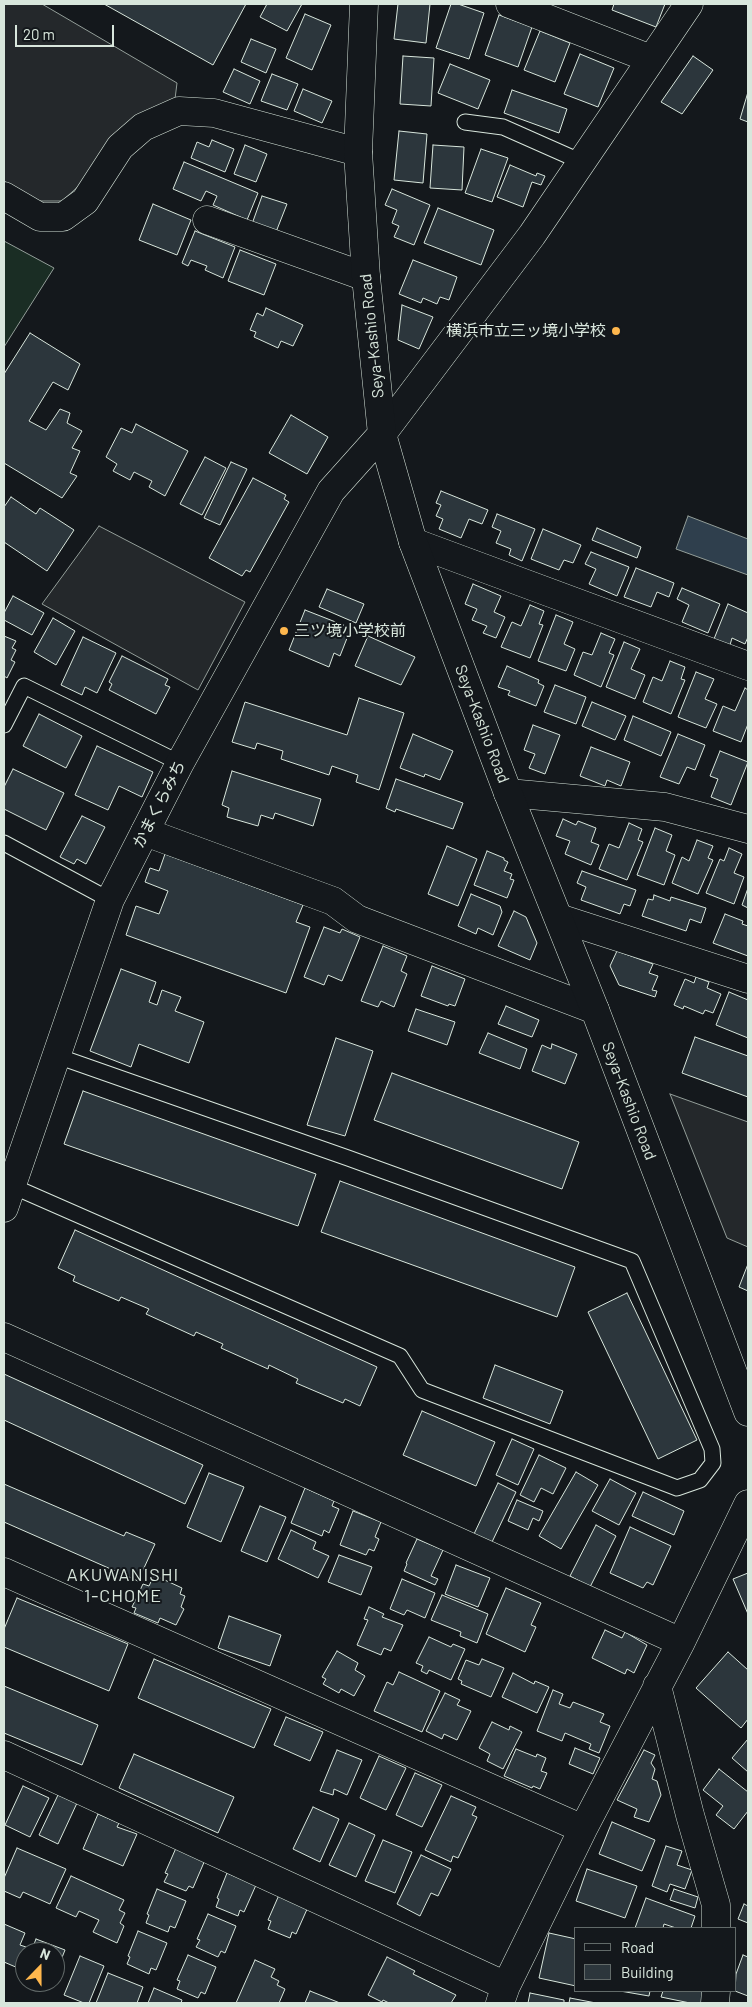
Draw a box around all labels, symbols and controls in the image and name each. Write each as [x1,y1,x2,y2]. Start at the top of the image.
scale bar [18,15,116,47]
text: 20 m [23,25,55,43]
street label: Seya-Kashio Road [356,273,388,399]
place label: 横浜市立三ッ境小学校 [446,321,606,341]
marker: 横浜市立三ッ境小学校 [610,325,622,337]
place label: 三ツ境小学校前 [294,621,406,641]
marker: 三ツ境小学校前 [278,625,290,637]
street label: Seya-Kashio Road [451,662,513,786]
street label: かまくらみち [129,757,189,851]
street label: Seya-Kashio Road [598,1039,660,1163]
district label: AKUWANISHI 1-CHOME [66,1564,180,1606]
legend [574,1927,737,1992]
text: Road [621,1938,654,1956]
north arrow [15,1942,65,1992]
text: N [38,1944,53,1963]
text: Building [621,1963,674,1981]

